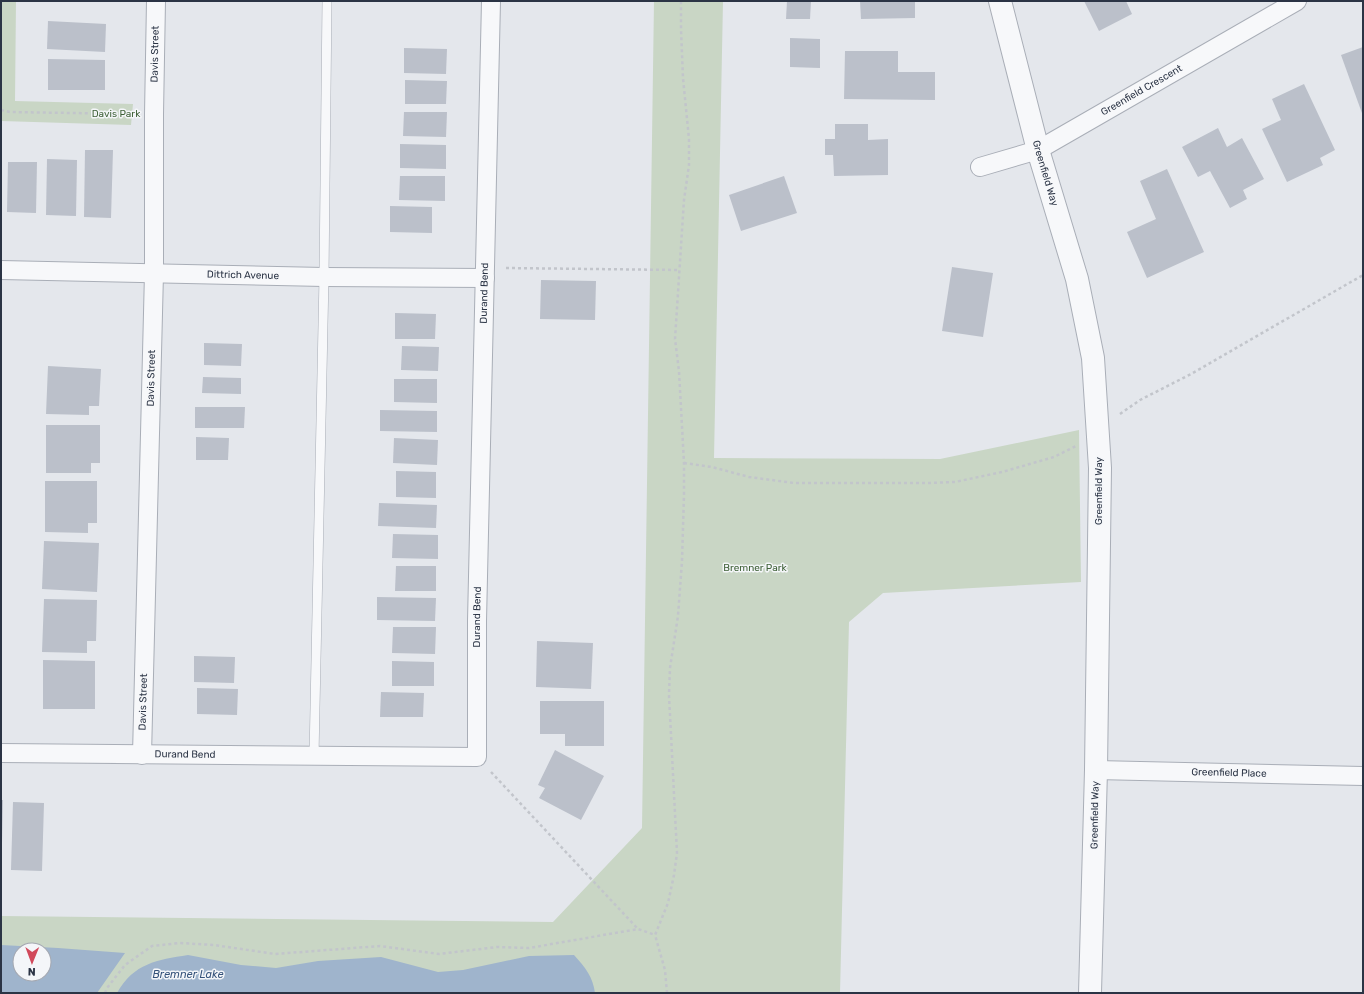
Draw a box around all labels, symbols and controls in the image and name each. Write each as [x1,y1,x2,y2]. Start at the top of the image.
street label: Davis Street [149,26,162,83]
street label: Greenfield Crescent [1099,62,1184,118]
park label: Davis Park [92,108,141,120]
street label: Greenfield Way [1030,139,1061,208]
street label: Durand Bend [478,262,491,324]
street label: Dittrich Avenue [207,268,280,282]
street label: Davis Street [145,349,158,407]
street label: Greenfield Way [1093,456,1105,525]
park label: Bremner Park [723,562,788,574]
street label: Durand Bend [471,586,484,647]
street label: Davis Street [137,673,150,731]
street label: Durand Bend [154,748,216,761]
street label: Greenfield Place [1191,766,1267,780]
street label: Greenfield Way [1088,780,1102,849]
north arrow [12,942,52,982]
text: N [28,965,36,978]
water label: Bremner Lake [152,968,224,981]

